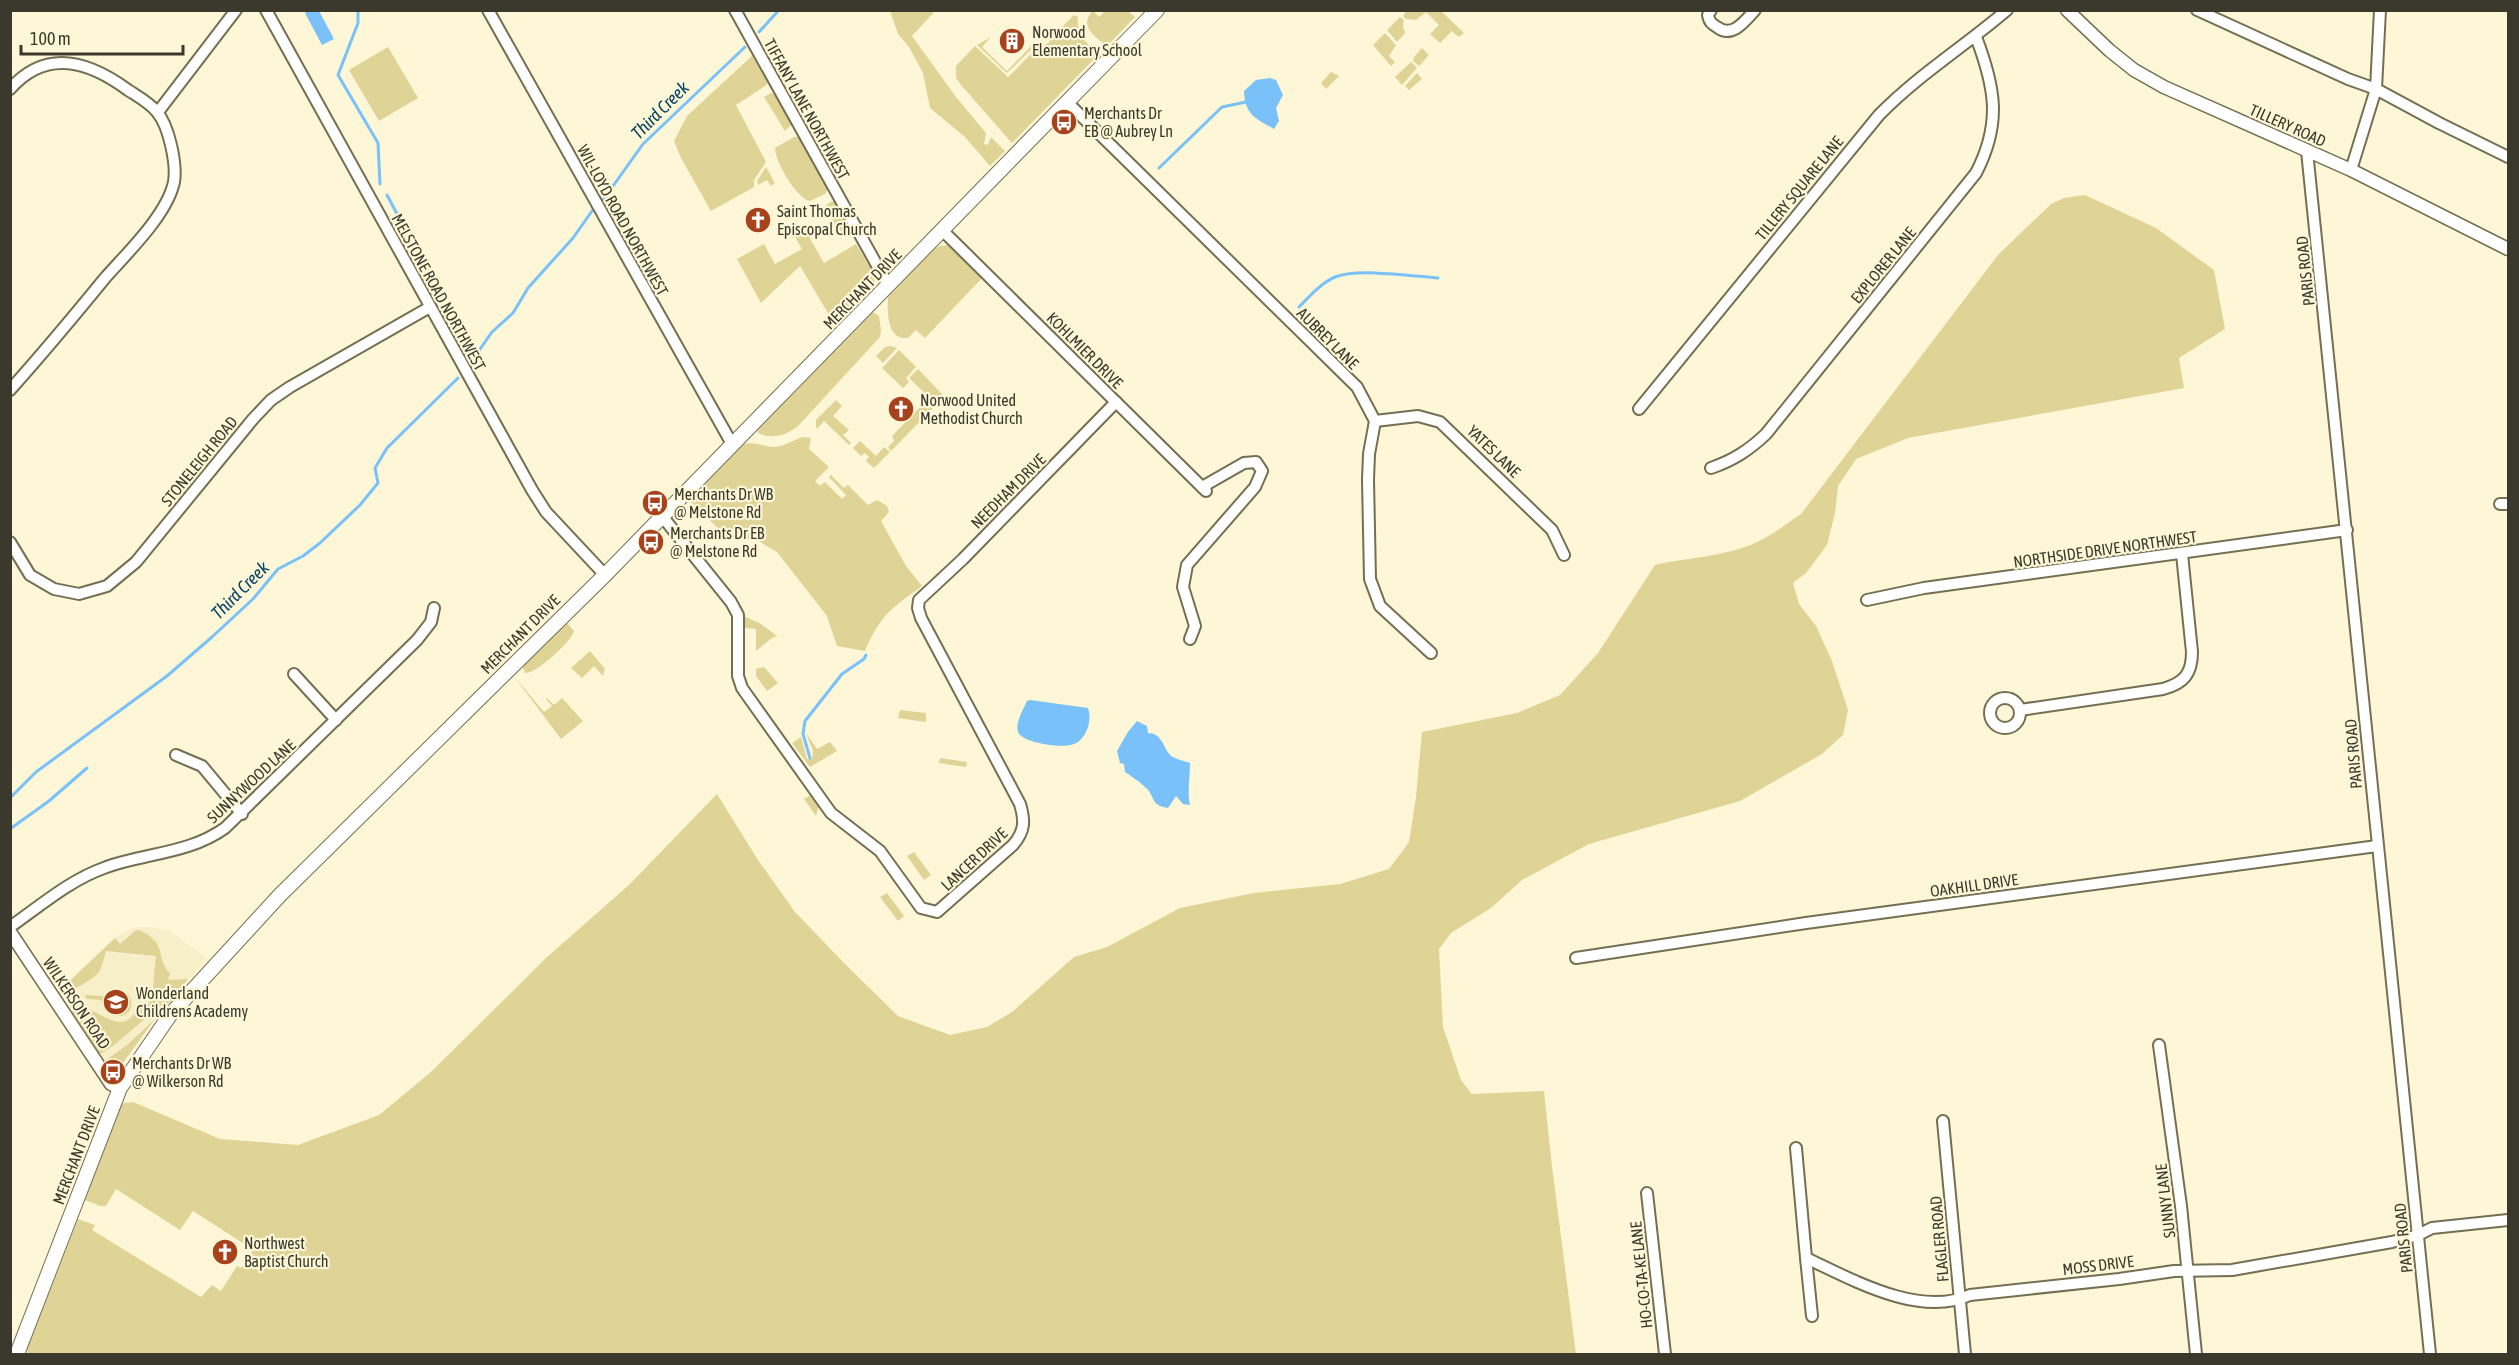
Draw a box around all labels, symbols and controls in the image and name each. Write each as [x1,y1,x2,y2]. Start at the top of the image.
scale bar [21,18,183,56]
place label: Norwood Elementary School [1032,23,1143,60]
building icon: Norwood Elementary School [997,26,1027,56]
text: 100 m [30,28,71,49]
street label: TIFFANY LANE NORTHWEST [761,36,853,182]
water label: Third Creek [627,76,694,143]
street label: TILLERY ROAD [2247,100,2329,150]
place label: Merchants Dr EB @ Aubrey Ln [1084,104,1173,141]
bus stop icon: Merchants Dr EB @ Aubrey Ln [1049,107,1079,137]
street label: TILLERY SQUARE LANE [1752,132,1846,243]
street label: WIL-LOYD ROAD NORTHWEST [574,141,672,299]
place label: Saint Thomas Episcopal Church [777,202,877,239]
church icon: Saint Thomas Episcopal Church [743,205,773,235]
street label: MELSTONE ROAD NORTHWEST [388,210,490,374]
street label: EXPLORER LANE [1847,223,1919,307]
street label: PARIS ROAD [2292,235,2318,307]
street label: MERCHANT DRIVE [819,245,905,333]
street label: AUBREY LANE [1294,304,1363,373]
street label: KOHLMIER DRIVE [1043,308,1127,392]
place label: Norwood United Methodist Church [920,391,1023,427]
church icon: Norwood United Methodist Church [886,394,916,424]
street label: STONELEIGH ROAD [157,413,241,509]
street label: YATES LANE [1464,421,1524,481]
street label: NEEDHAM DRIVE [967,450,1049,532]
place label: Merchants Dr WB @ Melstone Rd [674,485,774,521]
bus stop icon: Merchants Dr WB @ Melstone Rd [640,488,670,518]
place label: Merchants Dr EB @ Melstone Rd [670,524,765,560]
bus stop icon: Merchants Dr EB @ Melstone Rd [636,527,666,557]
street label: NORTHSIDE DRIVE NORTHWEST [2012,527,2198,571]
water label: Third Creek [207,556,274,623]
street label: MERCHANT DRIVE [477,591,563,677]
street label: PARIS ROAD [2341,718,2365,790]
street label: SUNNYWOOD LANE [203,736,299,826]
street label: LANCER DRIVE [937,824,1011,894]
street label: OAKHILL DRIVE [1929,870,2019,900]
street label: WILKERSON ROAD [40,954,114,1052]
place label: Wonderland Childrens Academy [136,984,248,1021]
school or university icon: Wonderland Childrens Academy [101,987,131,1017]
place label: Merchants Dr WB @ Wilkerson Rd [132,1054,232,1090]
bus stop icon: Merchants Dr WB @ Wilkerson Rd [98,1057,128,1087]
street label: MERCHANT DRIVE [49,1103,103,1207]
street label: SUNNY LANE [2151,1163,2178,1239]
street label: FLAGLER ROAD [1926,1195,1952,1283]
street label: PARIS ROAD [2390,1202,2416,1274]
street label: HO-CO-TA-KE LANE [1626,1220,1656,1329]
place label: Northwest Baptist Church [244,1234,328,1271]
church icon: Northwest Baptist Church [210,1237,240,1267]
street label: MOSS DRIVE [2061,1252,2135,1278]

